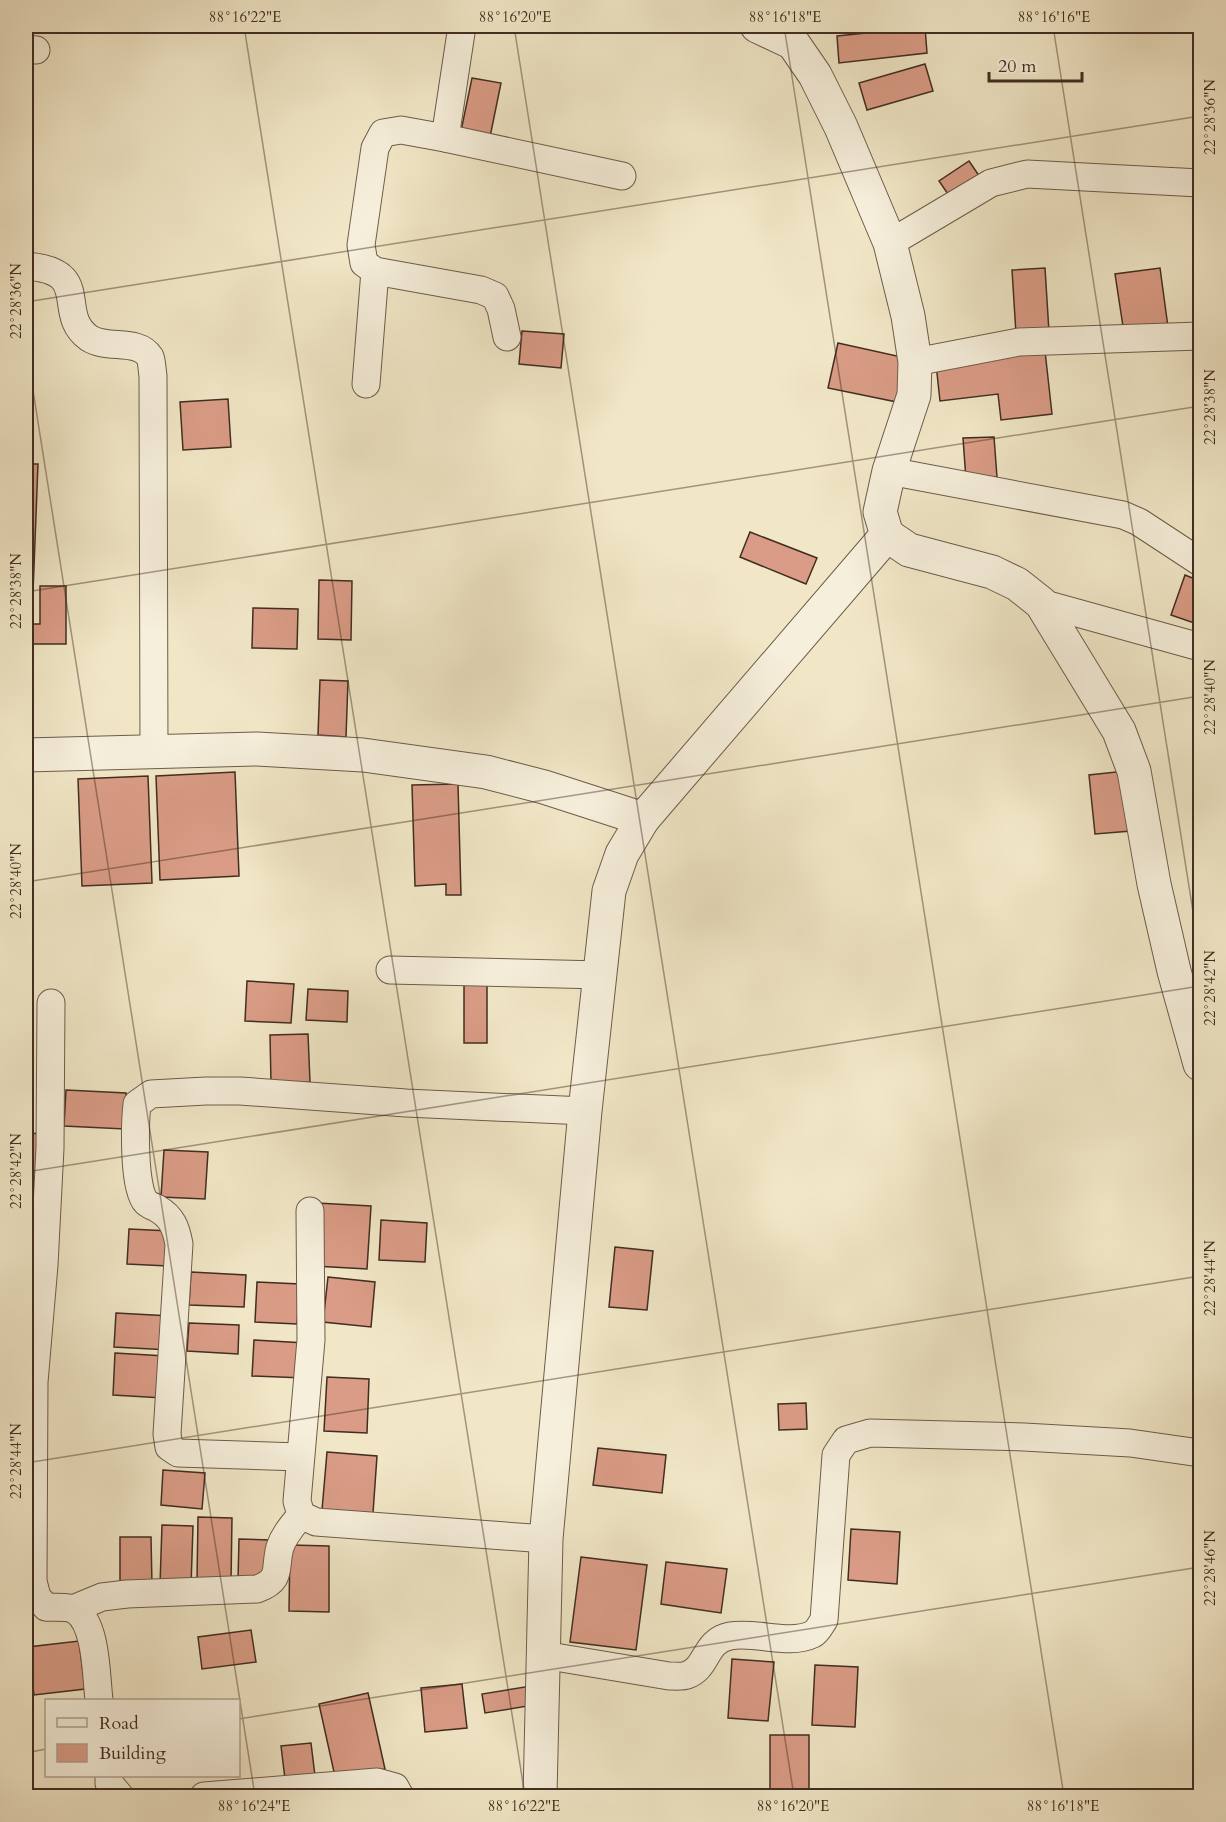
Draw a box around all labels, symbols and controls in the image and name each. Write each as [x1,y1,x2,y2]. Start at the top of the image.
text: 88°16'22"E [209,7,281,27]
text: 88°16'20"E [479,7,551,27]
text: 88°16'18"E [749,7,821,27]
text: 88°16'16"E [1018,7,1090,27]
scale bar [989,45,1082,83]
text: 20 m [998,54,1037,79]
text: 22°28'36"N [1200,79,1220,155]
text: 22°28'36"N [6,263,26,339]
text: 22°28'38"N [1200,369,1220,445]
text: 22°28'38"N [6,553,26,629]
text: 22°28'40"N [1200,659,1220,735]
text: 22°28'40"N [6,843,26,919]
text: 22°28'42"N [1200,950,1220,1026]
text: 22°28'42"N [6,1133,26,1209]
text: 22°28'44"N [1200,1240,1220,1316]
text: 22°28'44"N [6,1423,26,1499]
text: 22°28'46"N [1200,1530,1220,1606]
legend [45,1699,240,1777]
text: Road [99,1711,139,1736]
text: Building [99,1741,167,1766]
text: 88°16'24"E [218,1796,290,1816]
text: 88°16'22"E [488,1796,560,1816]
text: 88°16'20"E [757,1796,829,1816]
text: 88°16'18"E [1027,1796,1099,1816]

